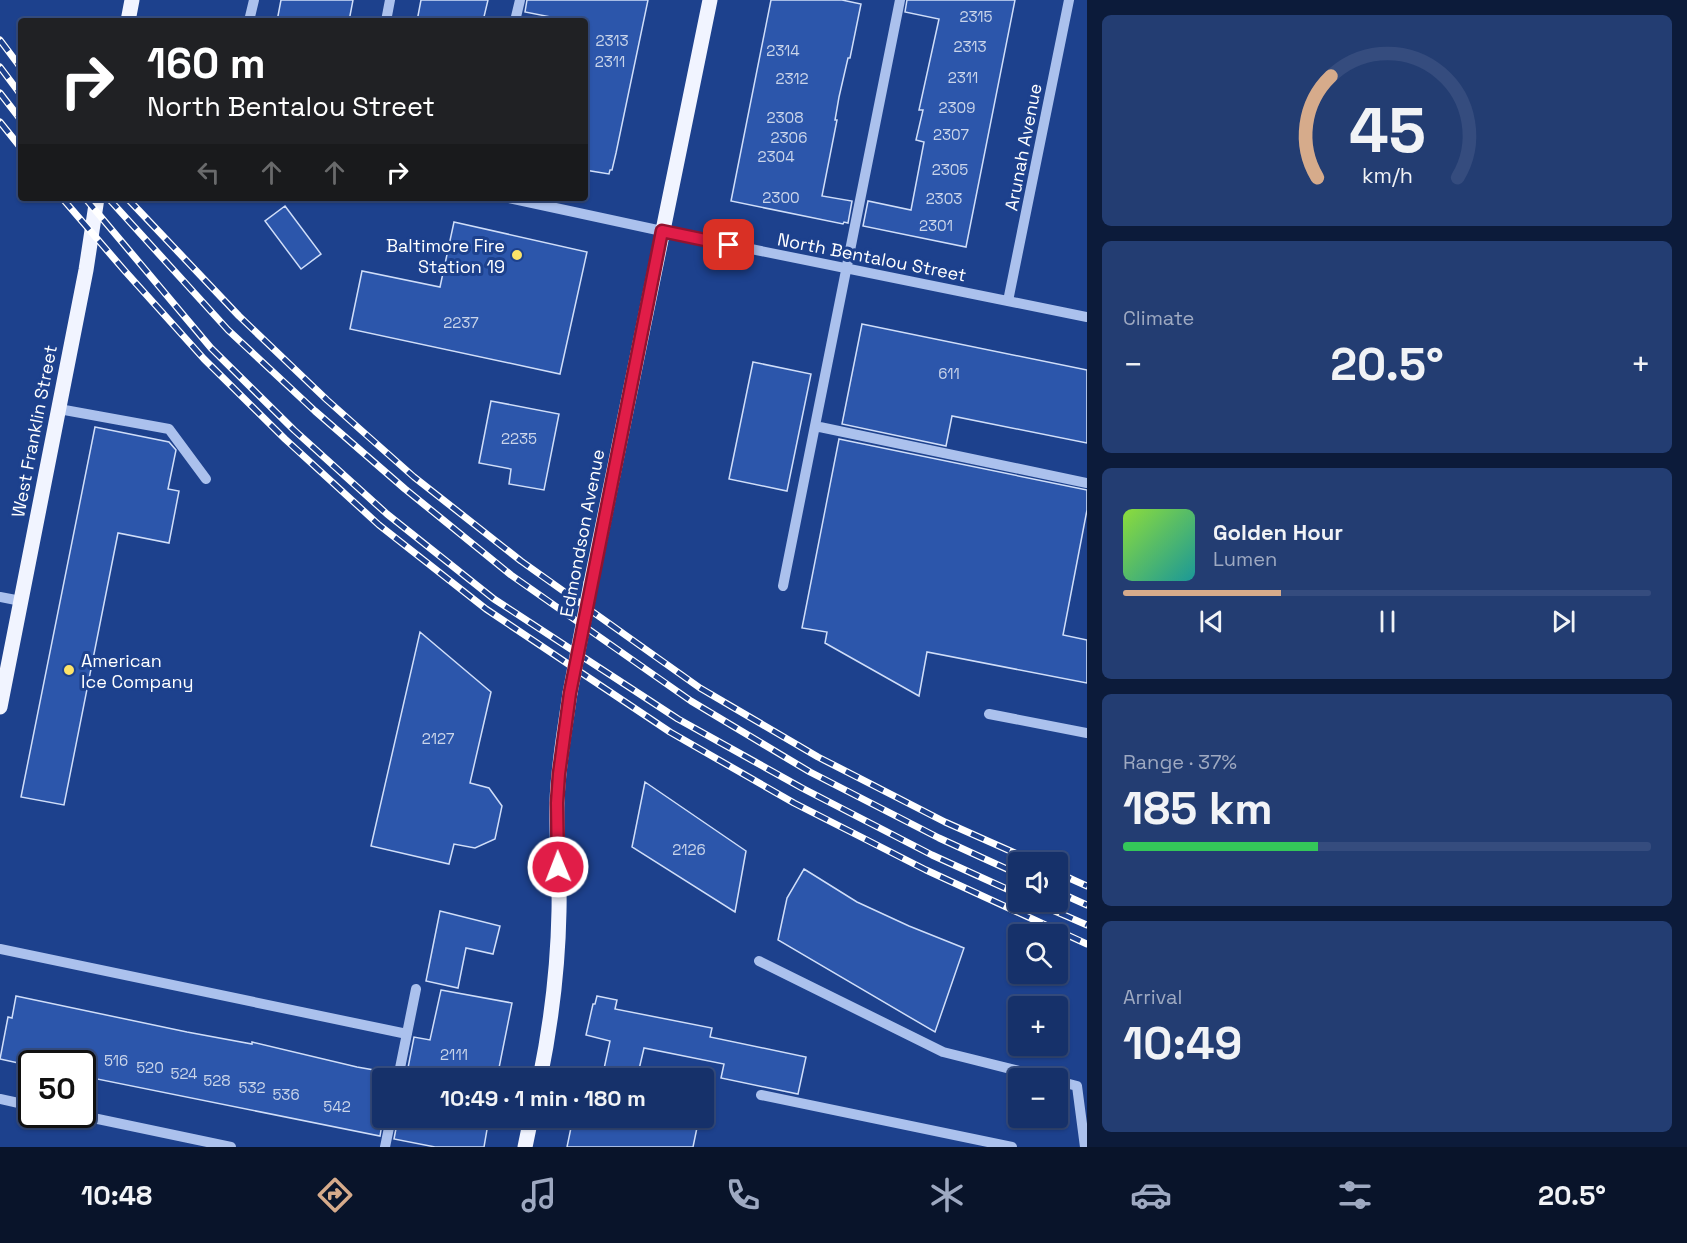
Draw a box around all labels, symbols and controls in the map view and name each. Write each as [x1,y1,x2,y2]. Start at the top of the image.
house number: 2315 [959,7,993,26]
house number: 2313 [595,31,629,50]
text: 160 m [147,37,266,90]
house number: 2313 [953,37,987,56]
house number: 2314 [766,41,800,60]
icon: right [48,42,126,120]
house number: 2311 [595,52,625,71]
house number: 2311 [948,68,978,87]
house number: 2312 [775,69,809,88]
street label: Arunah Avenue [999,81,1047,213]
text: North Bentalou Street [147,89,435,124]
text: 45 [1348,91,1426,170]
house number: 2309 [939,98,975,117]
house number: 2308 [766,108,804,127]
house number: 2307 [933,125,969,144]
house number: 2306 [771,128,807,147]
house number: 2304 [757,147,795,166]
icon: left [192,156,225,189]
icon: ahead [255,156,288,189]
icon: ahead [318,156,351,189]
icon: right [381,156,414,189]
house number: 2305 [932,160,968,179]
text: km/h [1361,162,1413,189]
house number: 2300 [762,188,800,207]
house number: 2303 [926,189,962,208]
house number: 2301 [919,216,953,235]
pin [703,219,754,270]
street label: North Bentalou Street [776,227,968,287]
icon: arrive [712,228,745,261]
place label: Baltimore Fire Station 19 [386,234,505,278]
marker: Baltimore Fire Station 19 [510,248,524,262]
text: Climate [1123,305,1194,331]
house number: 2237 [443,313,479,332]
text: 20.5° [1330,336,1444,393]
street label: West Franklin Street [6,343,62,519]
text: − [1123,344,1143,386]
text: + [1631,344,1651,386]
house number: 611 [938,364,960,383]
house number: 2235 [501,429,537,448]
street label: Edmondson Avenue [554,447,610,619]
text: Golden Hour [1213,518,1343,546]
text: Lumen [1213,546,1277,572]
icon: previous [1195,605,1228,638]
icon: pause [1371,605,1404,638]
icon: next [1547,605,1580,638]
place label: American Ice Company [81,649,193,693]
marker: American Ice Company [62,663,76,677]
house number: 2127 [422,729,454,748]
text: Range · 37% [1123,749,1237,775]
text: 185 km [1123,780,1273,837]
position arrow [526,835,590,899]
house number: 2126 [672,840,706,859]
map controls [1008,852,1068,1128]
button: sound [1008,852,1068,912]
button: search [1008,924,1068,984]
text: Arrival [1123,984,1182,1010]
button: + [1008,996,1068,1056]
text: 10:49 [1123,1015,1242,1072]
house number: 2111 [440,1045,468,1064]
speed limit sign: 50 [18,1050,96,1128]
house number: 516 [104,1051,128,1070]
house number: 520 [136,1058,164,1077]
house number: 524 [171,1064,197,1083]
button: − [1008,1068,1068,1128]
house number: 528 [203,1071,231,1090]
house number: 532 [238,1078,266,1097]
text: 10:49 · 1 min · 180 m [440,1084,646,1112]
house number: 536 [272,1085,300,1104]
house number: 542 [323,1097,351,1116]
icon: directions [314,1174,356,1216]
icon: music [518,1174,560,1216]
icon: phone [722,1174,764,1216]
icon: climate [926,1174,968,1216]
icon: car [1130,1174,1172,1216]
icon: filters [1334,1174,1376,1216]
text: 10:48 [81,1178,152,1213]
text: 20.5° [1538,1178,1606,1213]

